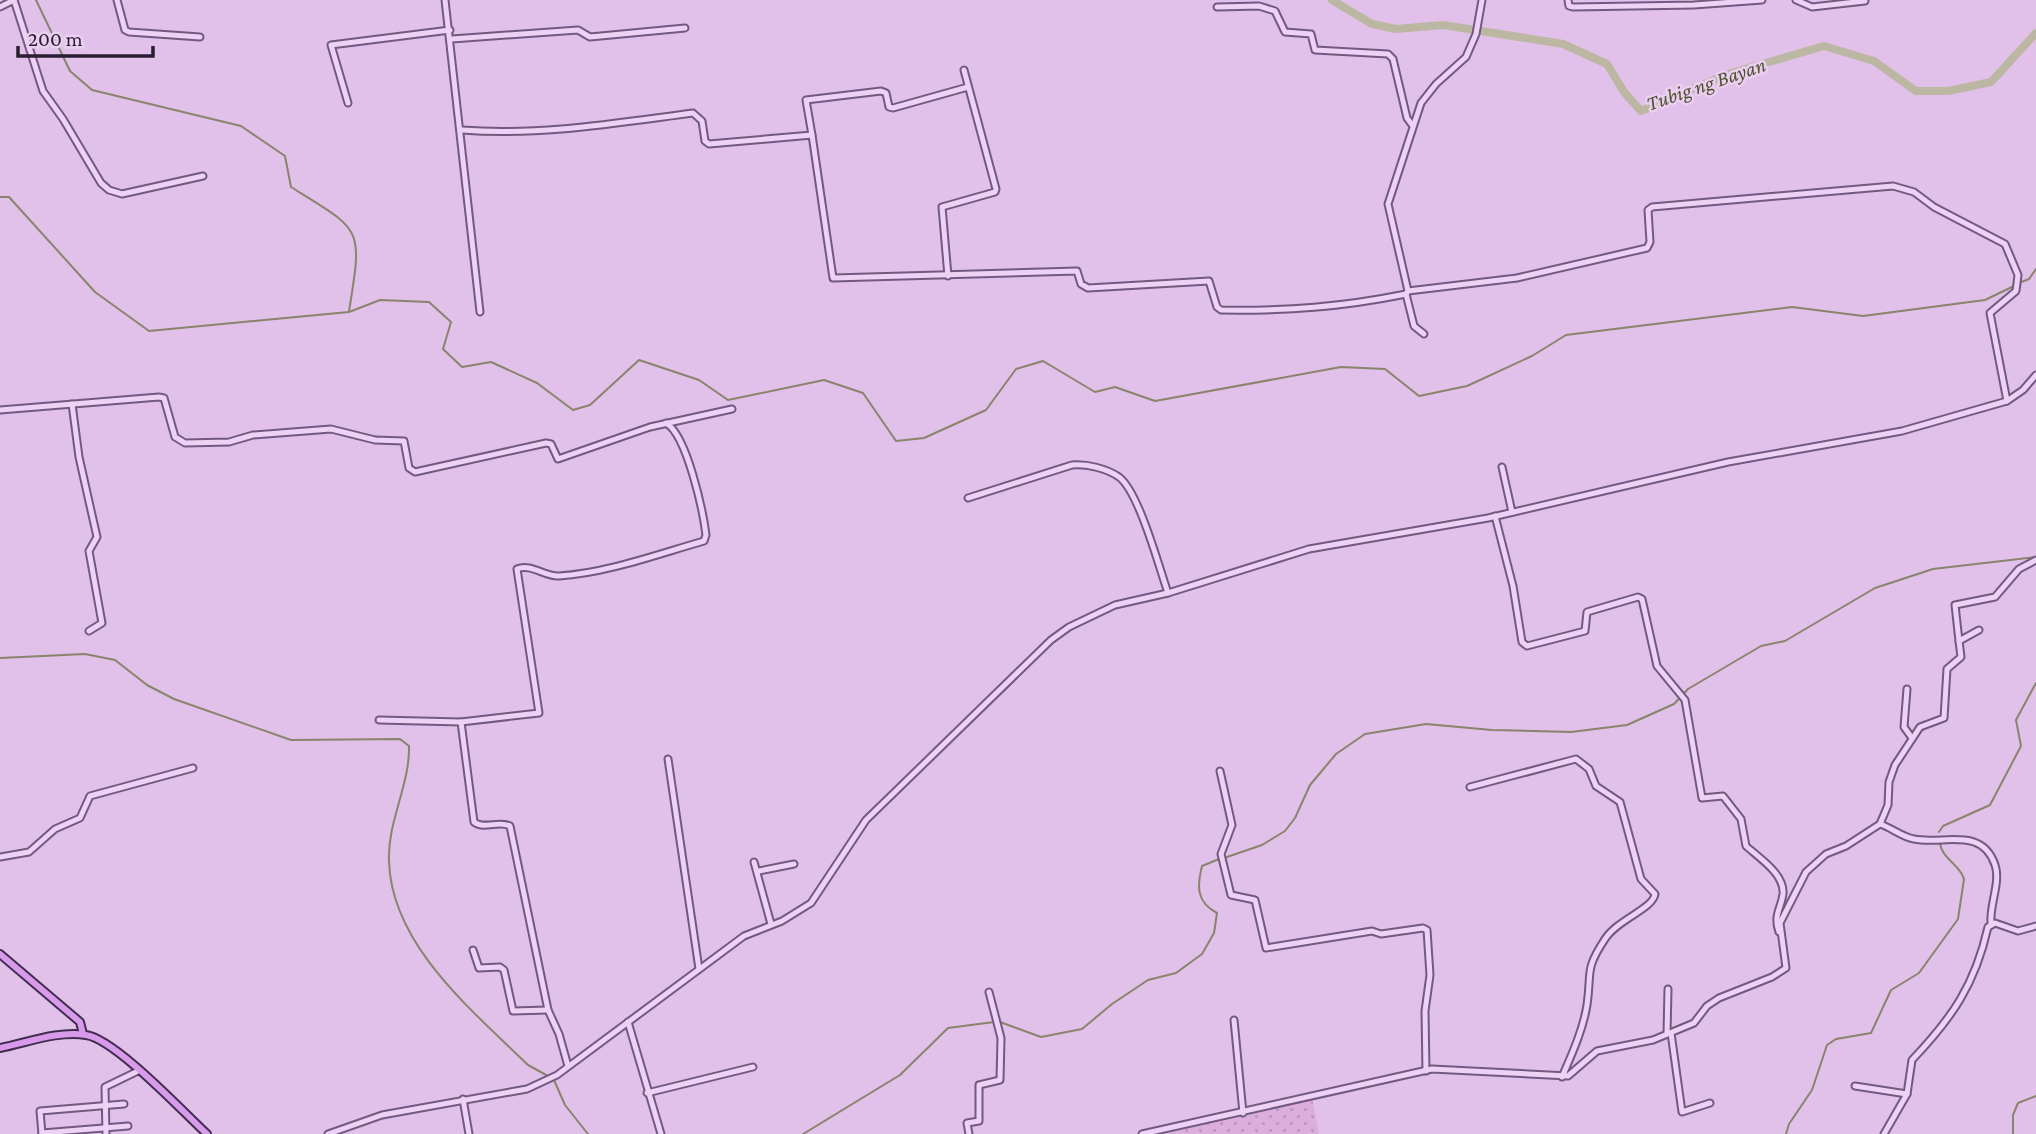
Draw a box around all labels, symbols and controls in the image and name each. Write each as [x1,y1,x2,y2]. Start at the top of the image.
scale bar [18,14,152,58]
text: 200 m [28,27,83,51]
water label: Tubig ng Bayan [1643,52,1769,116]

